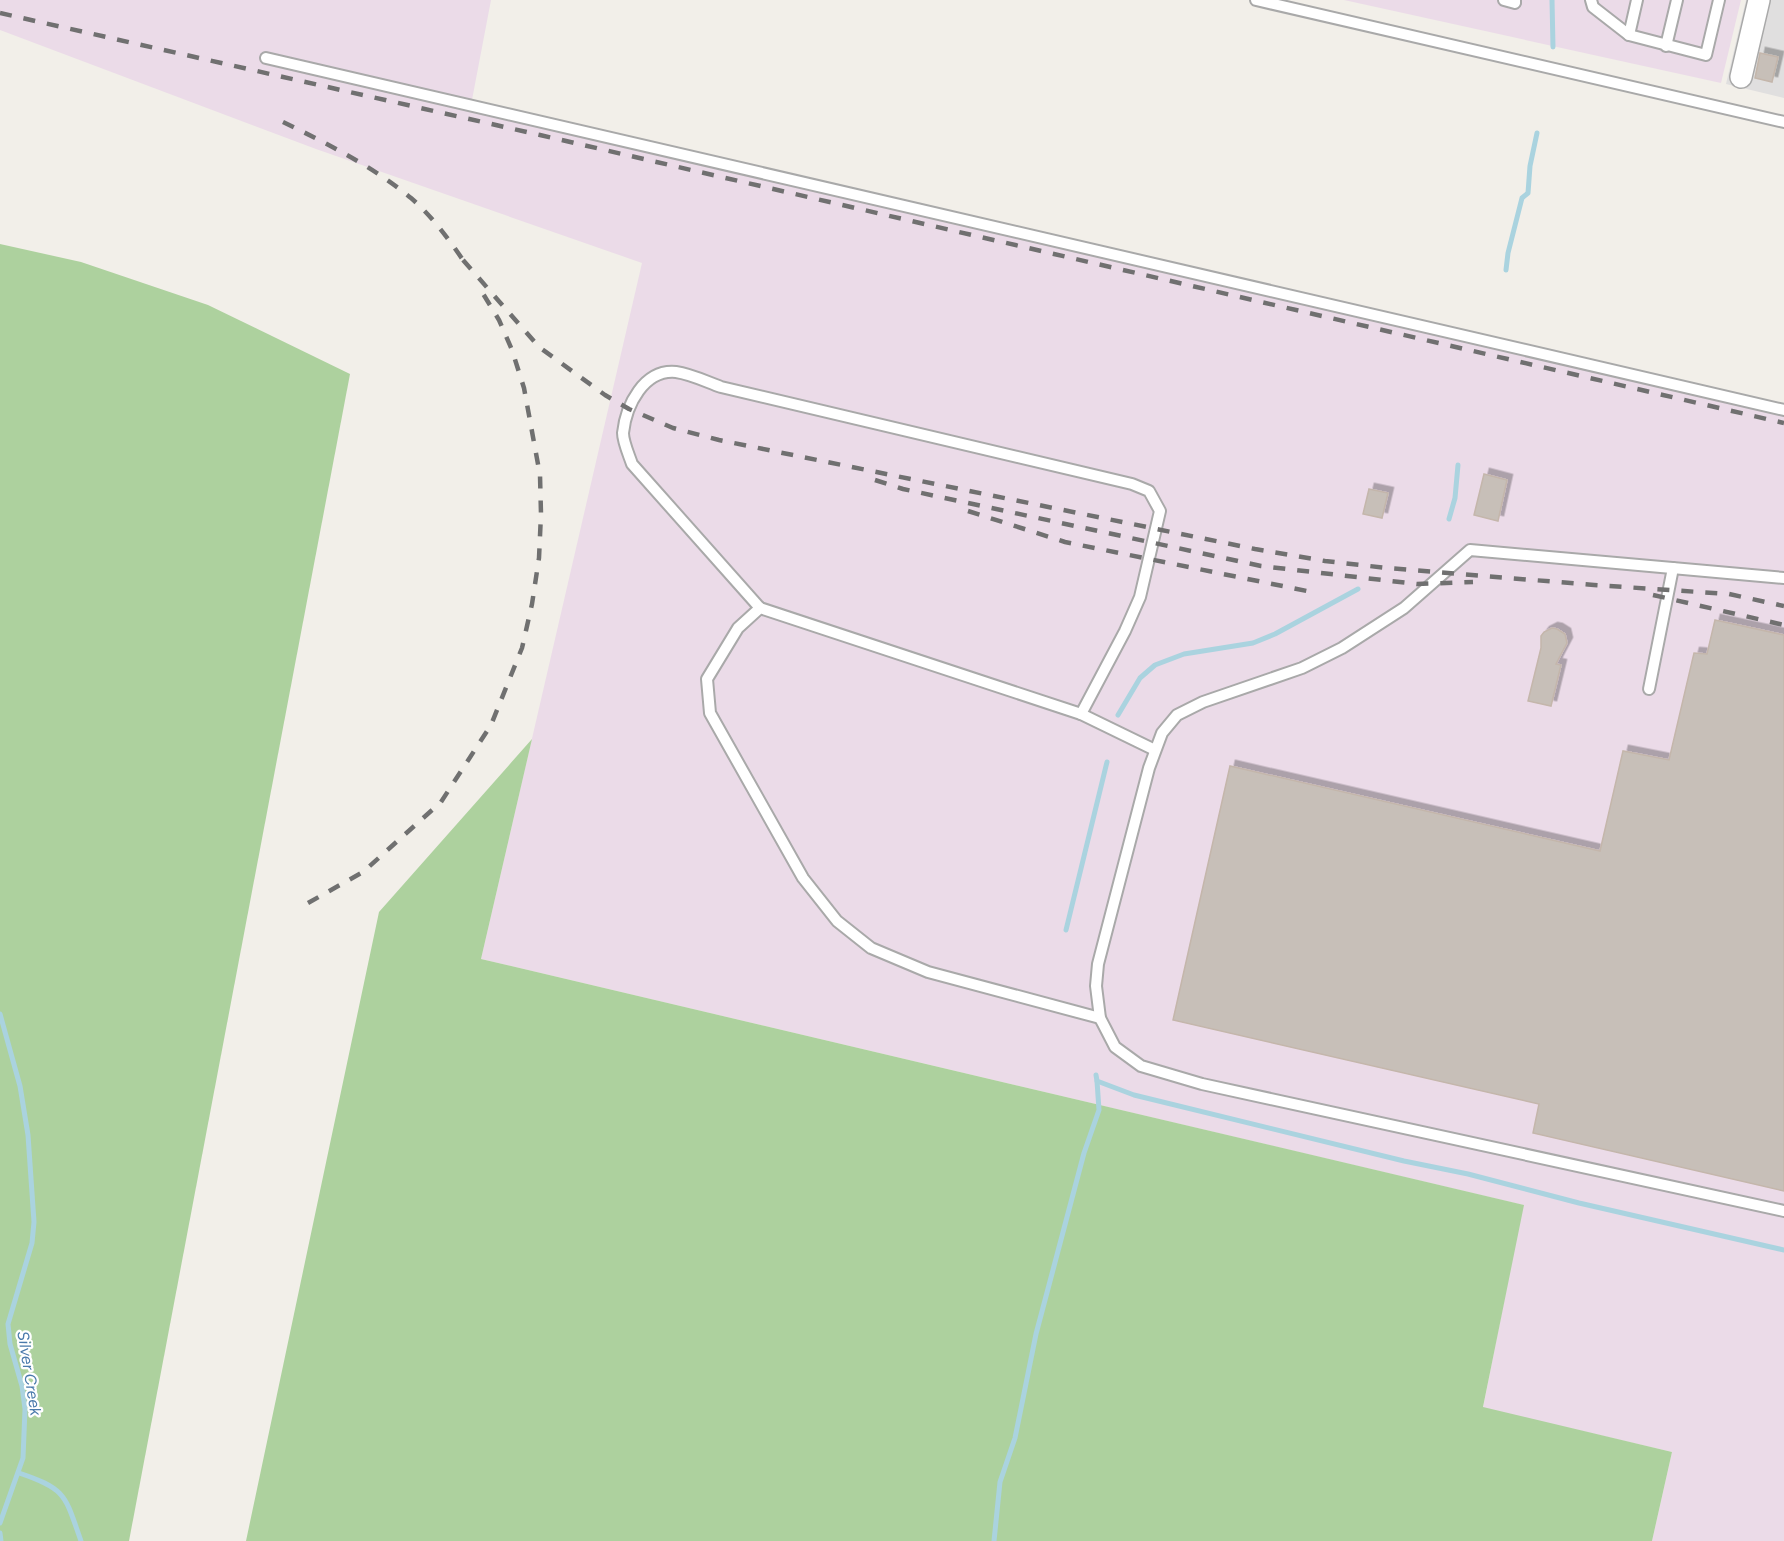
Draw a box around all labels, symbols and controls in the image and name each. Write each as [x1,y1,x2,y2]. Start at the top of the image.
water label: Silver Creek [13,1329,46,1418]

